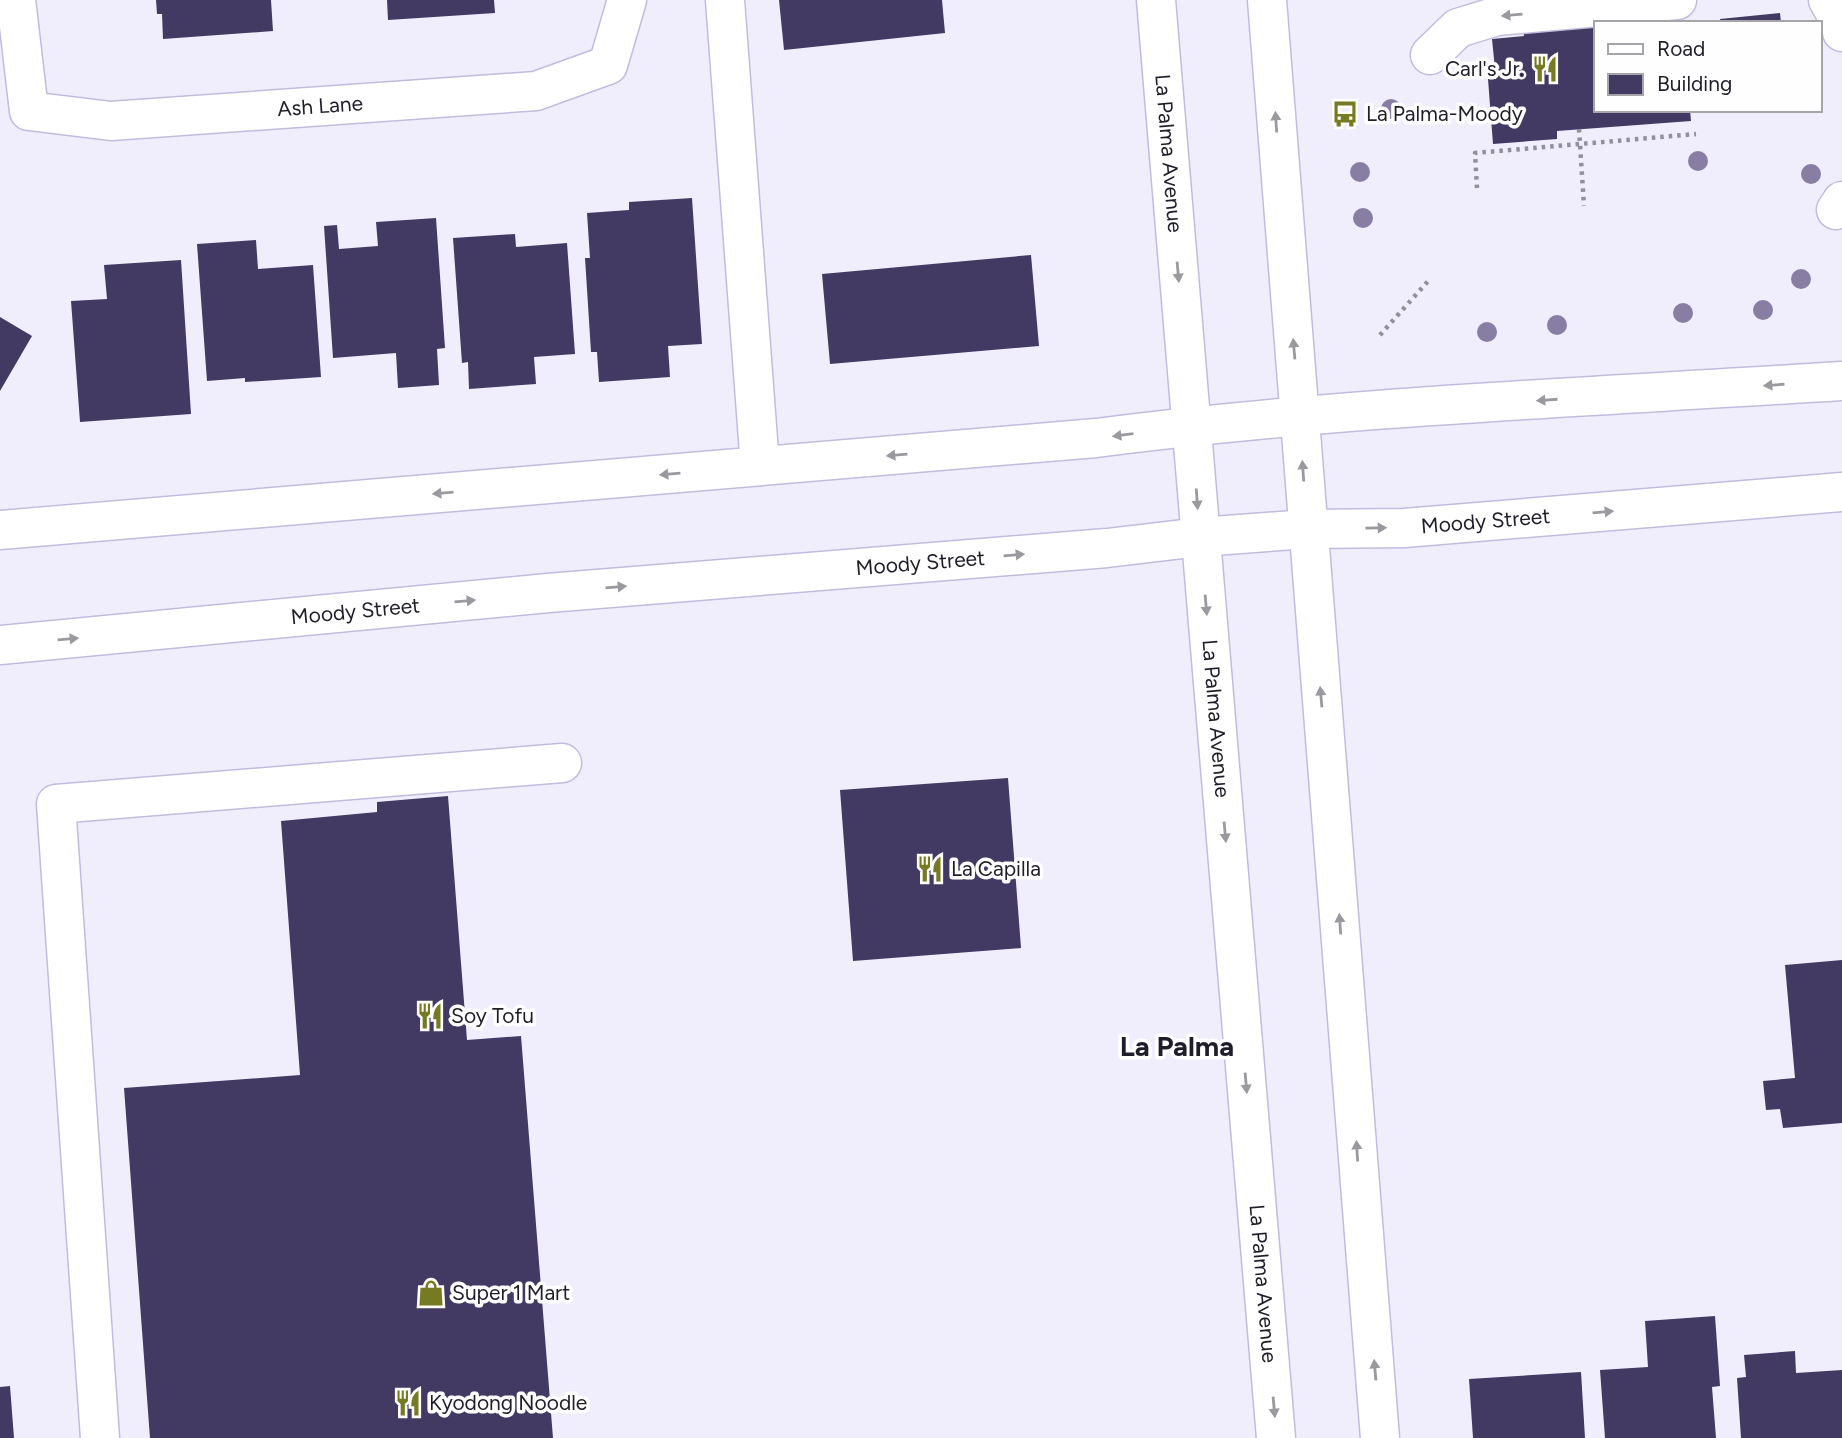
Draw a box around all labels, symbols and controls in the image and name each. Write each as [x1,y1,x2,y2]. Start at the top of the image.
one-way arrow [1500,10,1522,21]
legend [1594,21,1821,112]
text: Road [1657,36,1705,61]
restaurant icon: Carl's Jr. [1530,54,1560,84]
place label: Carl's Jr. [1445,56,1524,81]
text: Building [1657,71,1732,96]
street label: La Palma Avenue [1150,73,1188,234]
street label: Ash Lane [276,90,364,121]
bus stop icon: La Palma-Moody [1330,99,1360,129]
place label: La Palma-Moody [1366,101,1523,126]
one-way arrow [1270,111,1281,133]
one-way arrow [1173,261,1184,283]
one-way arrow [1288,337,1299,359]
one-way arrow [1763,380,1785,391]
one-way arrow [1536,395,1558,406]
one-way arrow [1112,429,1134,440]
one-way arrow [885,450,907,461]
one-way arrow [1298,459,1309,481]
one-way arrow [659,469,681,480]
one-way arrow [432,488,454,499]
one-way arrow [1192,488,1203,510]
street label: Moody Street [1420,503,1551,539]
one-way arrow [1592,506,1614,517]
one-way arrow [1365,523,1387,534]
street label: Moody Street [855,545,986,580]
one-way arrow [1003,550,1025,561]
one-way arrow [606,581,628,592]
street label: Moody Street [290,592,421,629]
one-way arrow [1201,594,1212,616]
one-way arrow [454,595,476,606]
one-way arrow [57,633,79,644]
street label: La Palma Avenue [1197,638,1236,799]
one-way arrow [1315,686,1326,708]
one-way arrow [1220,821,1231,843]
restaurant icon: La Capilla [915,854,945,884]
place label: La Capilla [951,856,1041,881]
one-way arrow [1334,913,1345,935]
restaurant icon: Soy Tofu [415,1001,445,1031]
place label: Soy Tofu [451,1003,534,1028]
district label: La Palma [1120,1029,1234,1063]
one-way arrow [1241,1072,1252,1094]
one-way arrow [1351,1140,1362,1162]
street label: La Palma Avenue [1245,1203,1283,1364]
shop icon: Super 1 Mart [416,1278,446,1308]
place label: Super 1 Mart [452,1280,570,1305]
one-way arrow [1369,1359,1380,1381]
restaurant icon: Kyodong Noodle [393,1388,423,1418]
place label: Kyodong Noodle [429,1390,587,1415]
one-way arrow [1268,1396,1279,1418]

